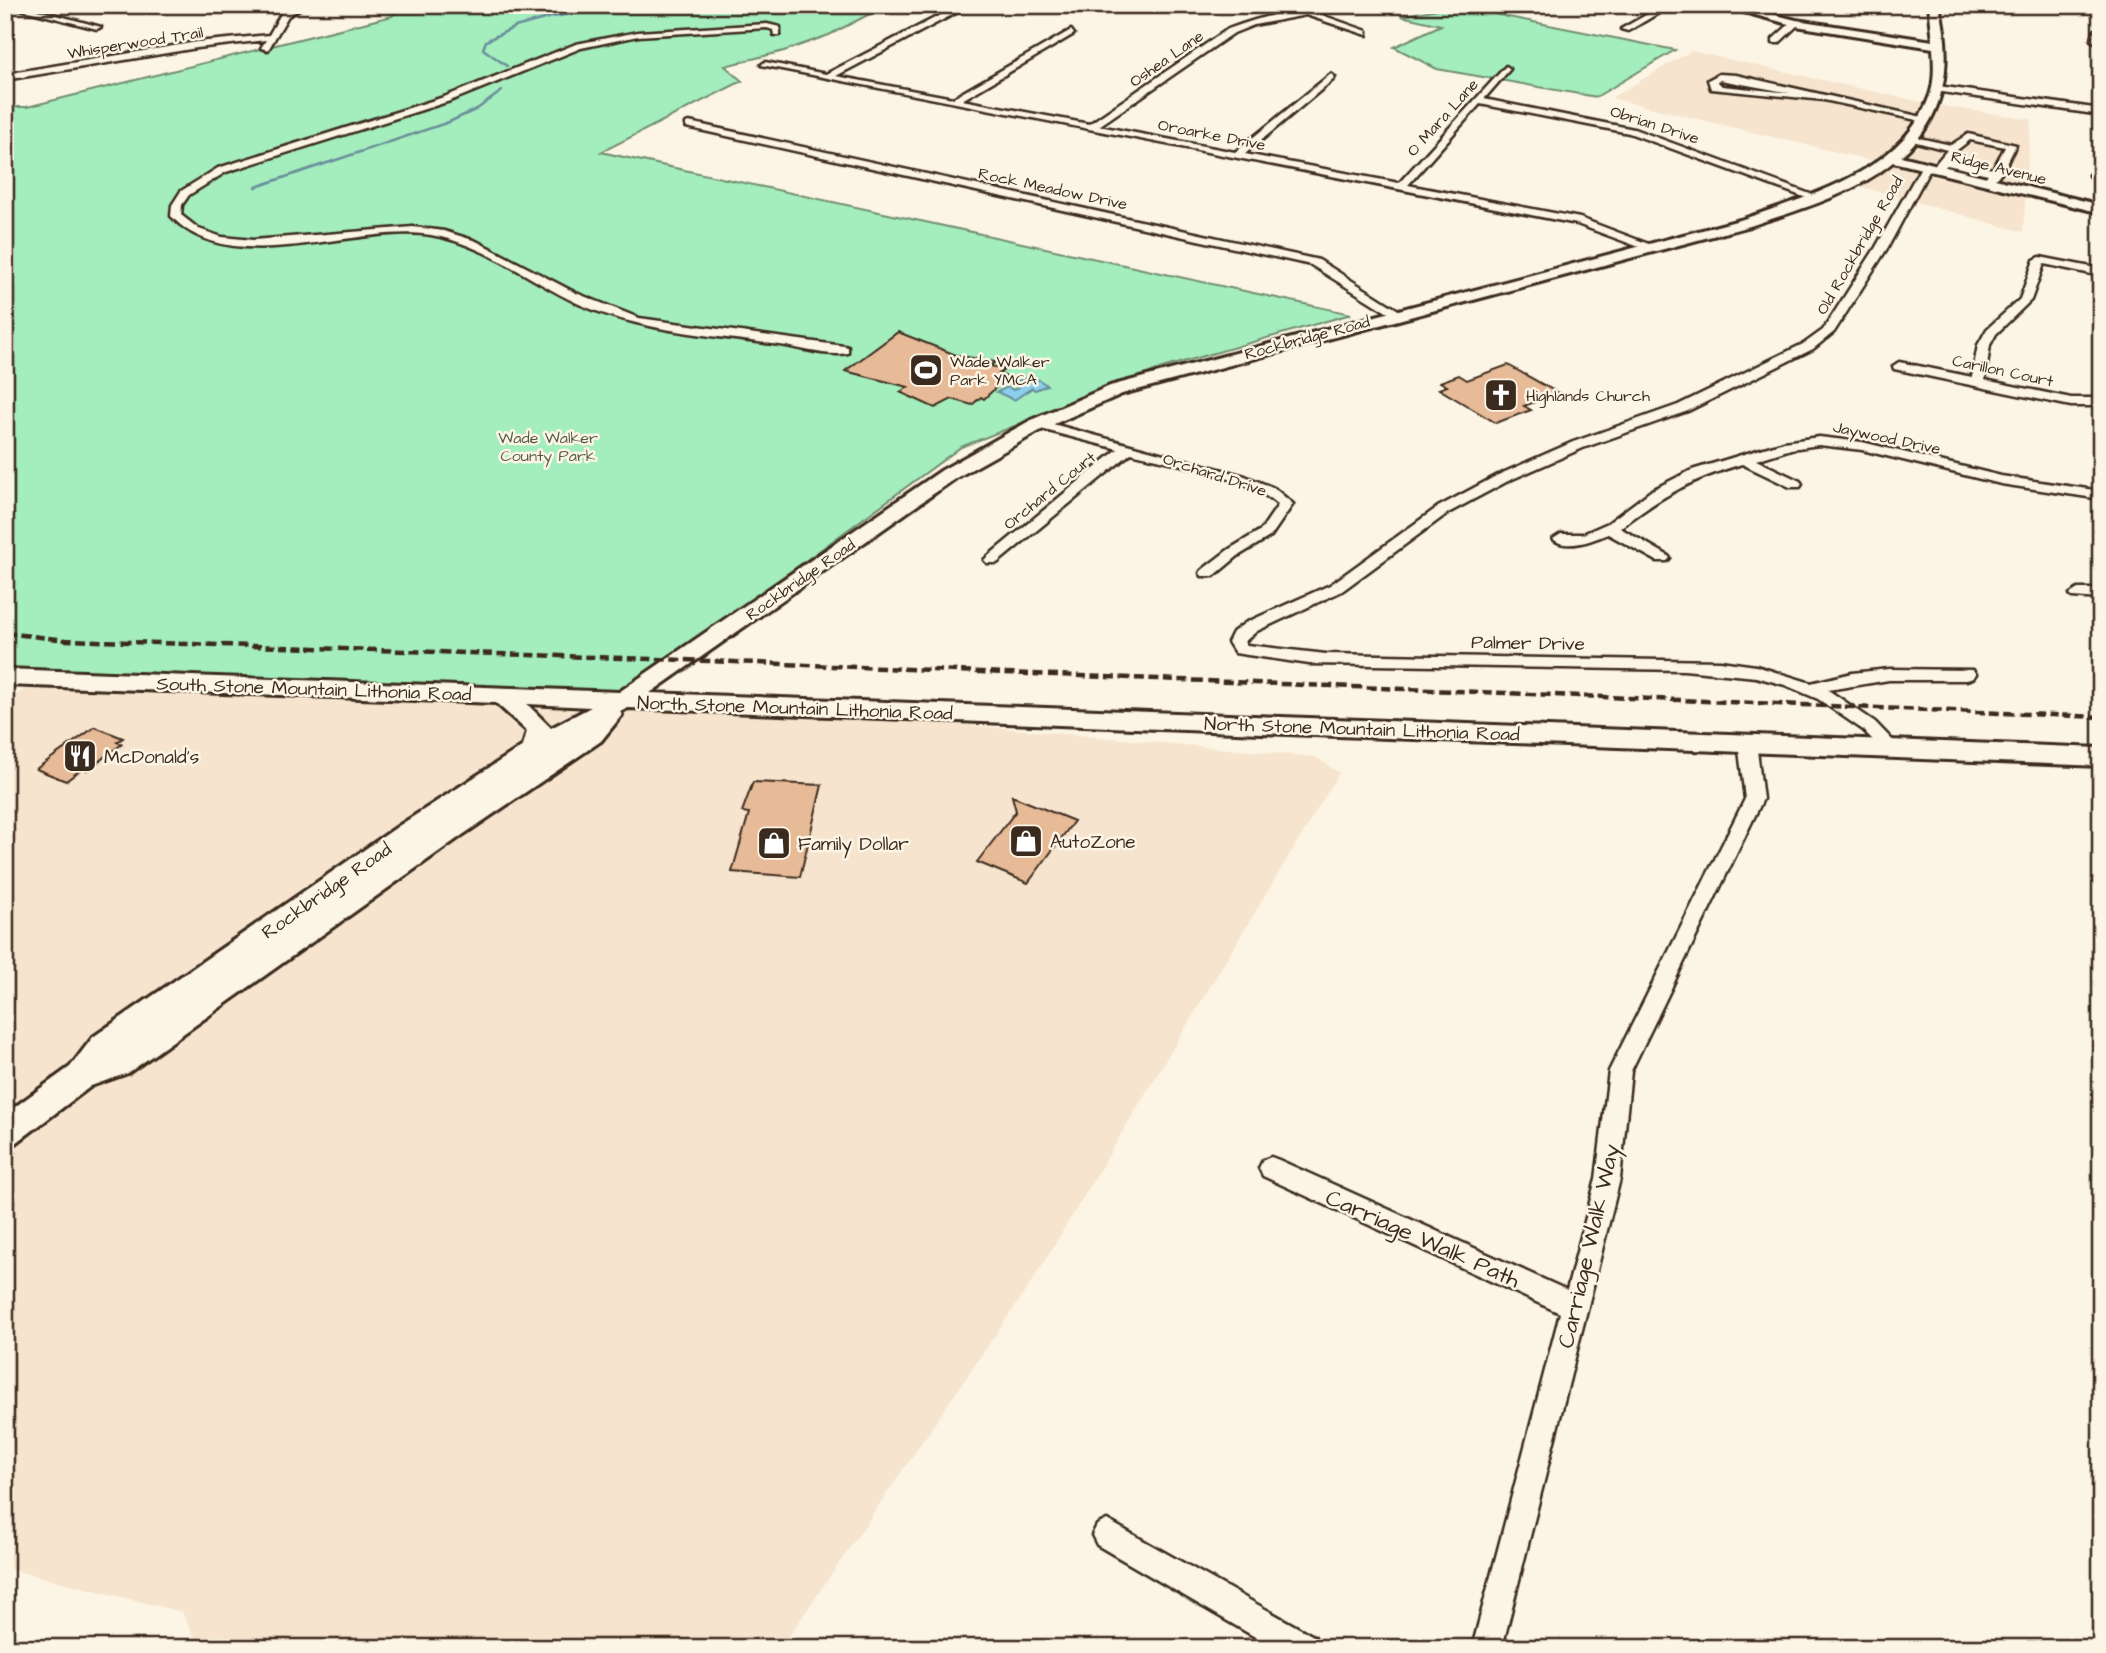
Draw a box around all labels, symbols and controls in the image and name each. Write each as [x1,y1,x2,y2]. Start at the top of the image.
street label: Whisperwood Trail [66,21,205,65]
street label: Oshea Lane [1125,25,1208,92]
street label: O Mara Lane [1402,74,1484,161]
street label: Obrian Drive [1608,100,1702,150]
street label: Oroarke Drive [1156,114,1268,156]
street label: Ridge Avenue [1949,146,2049,191]
street label: Rock Meadow Drive [976,162,1130,216]
street label: Old Rockbridge Road [1811,172,1909,319]
street label: Rockbridge Road [1242,311,1373,366]
street label: Carillon Court [1950,350,2056,393]
sports icon: Wade Walker Park YMCA [907,351,945,389]
place label: Wade Walker Park YMCA [950,351,1050,391]
church icon: Highlands Church [1482,376,1520,414]
place label: Highlands Church [1526,385,1650,408]
street label: Jaywood Drive [1831,416,1943,461]
park label: Wade Walker County Park [498,427,598,468]
street label: Orchard Court [999,446,1101,535]
street label: Orchard Drive [1160,448,1270,502]
street label: Rockbridge Road [741,534,860,627]
street label: Palmer Drive [1471,629,1585,658]
street label: South Stone Mountain Lithonia Road [156,671,472,708]
street label: North Stone Mountain Lithonia Road [637,689,953,728]
street label: North Stone Mountain Lithonia Road [1204,710,1520,749]
restaurant icon: McDonald's [61,737,99,775]
place label: McDonald's [104,744,199,771]
shop icon: AutoZone [1007,822,1045,860]
shop icon: Family Dollar [755,824,793,862]
place label: AutoZone [1050,829,1136,856]
place label: Family Dollar [798,831,909,859]
street label: Rockbridge Road [256,836,398,947]
street label: Carriage Walk Way [1550,1141,1629,1352]
street label: Carriage Walk Path [1320,1182,1525,1297]

